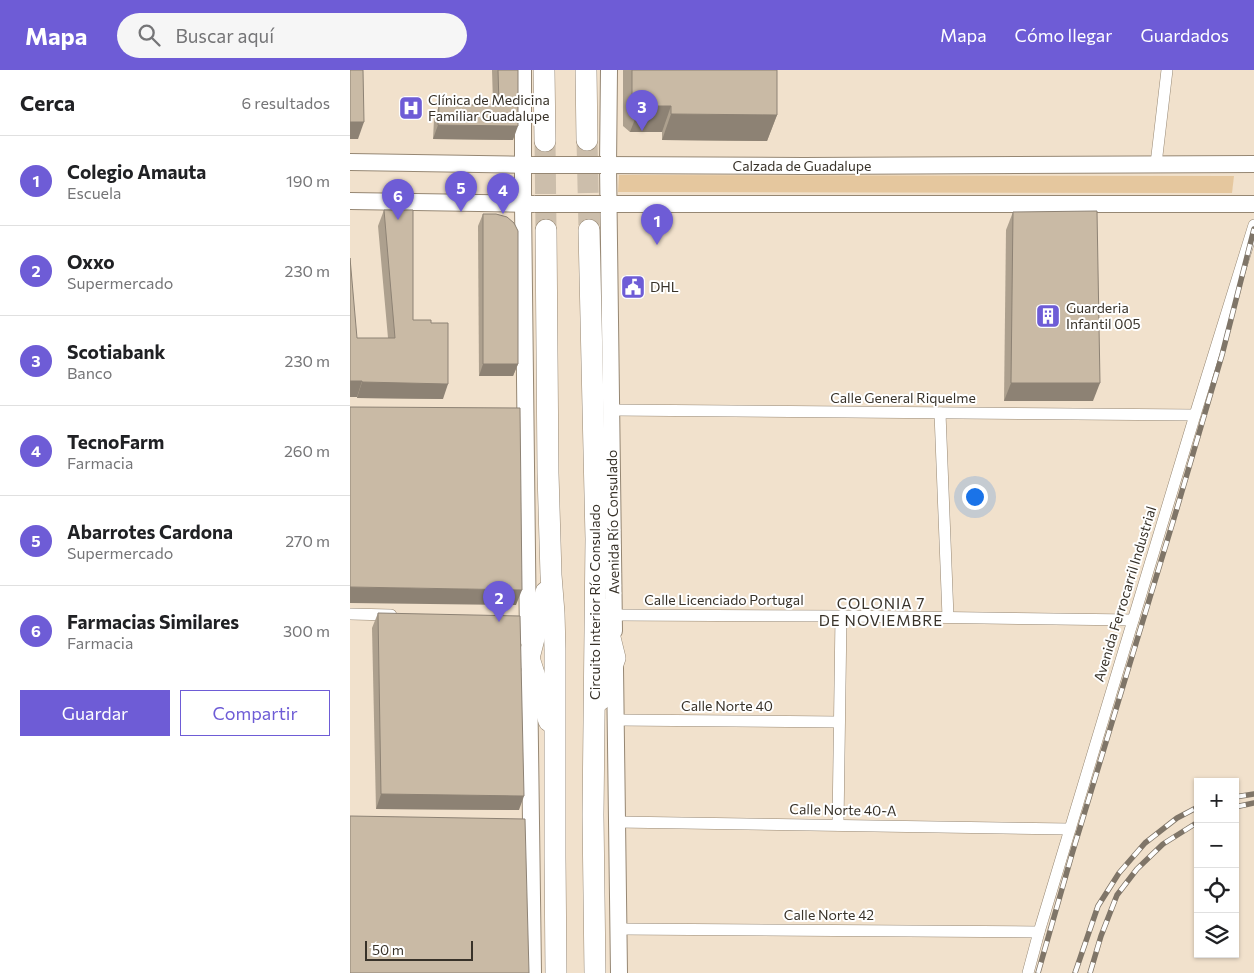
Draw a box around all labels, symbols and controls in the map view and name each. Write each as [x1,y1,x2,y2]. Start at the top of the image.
search box [117,13,467,58]
text: Mapa [25,21,87,50]
icon: search [135,21,163,49]
text: Buscar aquí [175,24,274,47]
text: Mapa [940,24,987,46]
text: Cómo llegar [1015,24,1112,46]
text: Guardados [1140,24,1229,46]
text: Cerca [20,90,75,115]
pin: 3 [626,90,658,131]
place label: Clínica de Medicina Familiar Guadalupe [428,91,550,124]
text: 6 resultados [242,93,330,112]
hospital icon: Clínica de Medicina Familiar Guadalupe [398,95,424,121]
street label: Calzada de Guadalupe [733,157,871,174]
text: Colegio Amauta [67,160,206,183]
text: 1 [32,171,40,190]
text: 190 m [286,171,330,190]
pin: 5 [445,171,477,212]
pin: 4 [487,173,519,214]
pin: 6 [382,179,414,220]
text: Escuela [67,183,121,202]
pin: 1 [641,204,673,245]
text: Oxxo [67,250,115,273]
text: 2 [31,261,41,280]
text: 230 m [285,261,330,280]
text: Supermercado [67,273,173,292]
public building icon: DHL [620,274,646,300]
place label: DHL [650,278,679,295]
place label: Guarderia Infantil 005 [1066,299,1141,332]
building icon: Guarderia Infantil 005 [1035,303,1061,329]
text: Scotiabank [67,340,165,363]
text: 3 [31,351,41,370]
text: 230 m [285,351,330,370]
text: Banco [67,363,112,382]
street label: Calle General Riquelme [830,389,976,406]
text: TecnoFarm [67,430,164,453]
text: 4 [31,441,41,460]
text: 260 m [284,441,330,460]
street label: Avenida Río Consulado [603,450,622,594]
text: Farmacia [67,453,133,472]
your location [962,484,988,510]
street label: Circuito Interior Río Consulado [586,504,603,700]
street label: Avenida Ferrocarril Industrial [1090,504,1159,684]
text: Abarrotes Cardona [67,520,233,543]
text: 5 [31,531,41,550]
text: 270 m [285,531,330,550]
text: Supermercado [67,543,173,562]
pin: 2 [483,581,515,622]
street label: Calle Licenciado Portugal [644,591,804,608]
district label: COLONIA 7 DE NOVIEMBRE [819,594,943,629]
text: Farmacias Similares [67,610,239,633]
text: 6 [31,621,41,640]
text: 300 m [283,621,330,640]
text: Farmacia [67,633,133,652]
button: Guardar [20,690,170,736]
button: Compartir [180,690,330,736]
street label: Calle Norte 40 [681,697,773,714]
map controls [1194,778,1239,958]
button: + [1194,778,1239,823]
street label: Calle Norte 40-A [789,800,897,819]
button: − [1194,823,1239,868]
button: locate [1194,868,1239,913]
street label: Calle Norte 42 [784,906,874,923]
button: layers [1194,913,1239,958]
scale bar [365,938,472,961]
text: 50 m [372,941,404,958]

